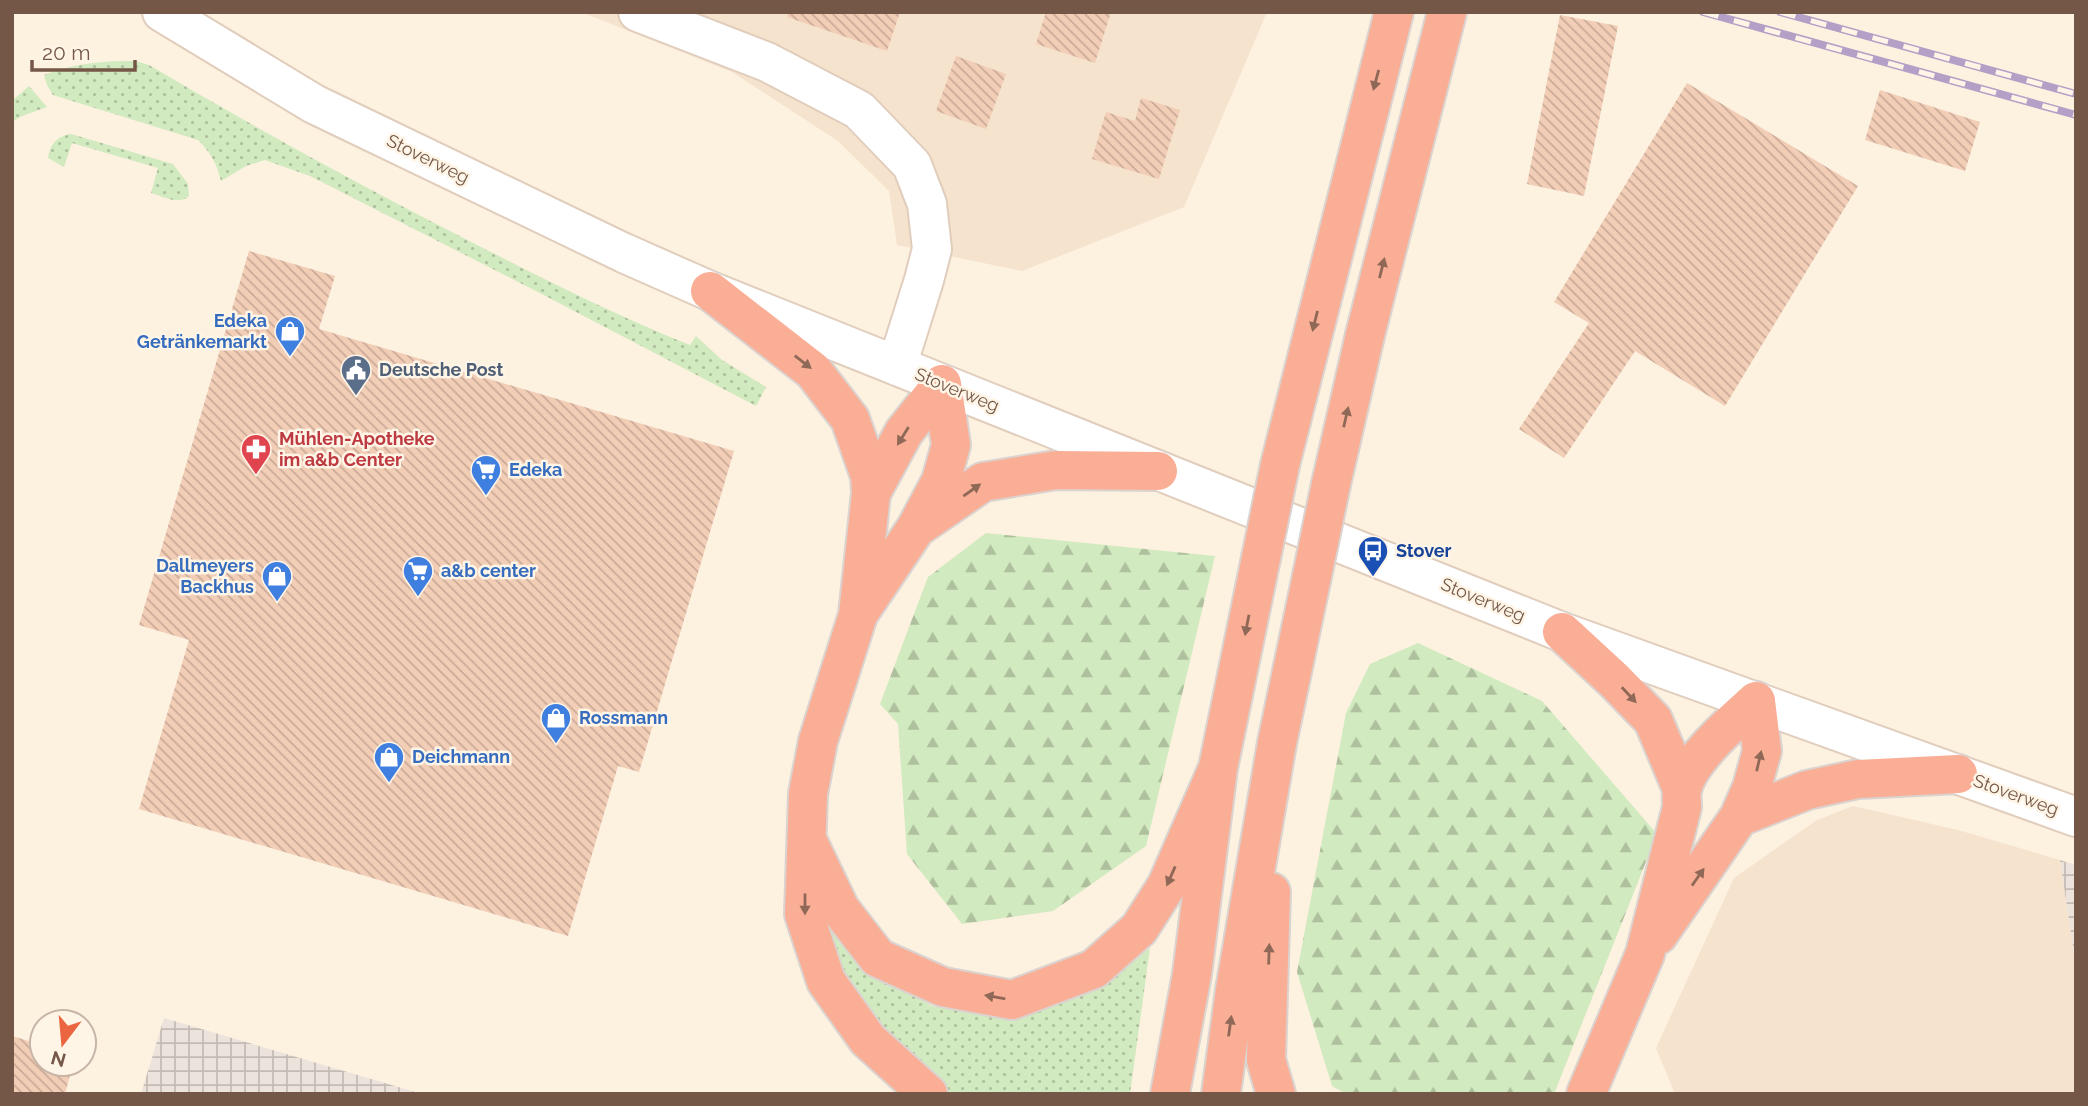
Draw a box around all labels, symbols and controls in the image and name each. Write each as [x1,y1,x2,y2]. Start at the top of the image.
scale bar [32,28,135,72]
text: 20 m [42,40,90,65]
one-way arrow [1370,69,1381,91]
street label: Stoverweg [384,130,473,188]
one-way arrow [1377,257,1388,279]
place label: Edeka Getränkemarkt [137,310,267,352]
one-way arrow [1309,310,1320,332]
shop icon: Edeka Getränkemarkt [273,314,307,358]
public building icon: Deutsche Post [339,353,373,397]
one-way arrow [793,355,811,370]
place label: Deutsche Post [379,359,503,380]
street label: Stoverweg [912,363,1002,416]
one-way arrow [1341,406,1352,428]
one-way arrow [896,427,909,446]
place label: Mühlen-Apotheke im a&b Center [279,428,435,470]
pharmacy icon: Mühlen-Apotheke im a&b Center [239,432,273,476]
supermarket icon: Edeka [469,453,503,497]
place label: Edeka [509,459,562,480]
one-way arrow [963,483,981,497]
bus stop icon: Stover [1356,534,1390,578]
place label: Stover [1396,540,1452,561]
supermarket icon: a&b center [401,554,435,598]
place label: Dallmeyers Backhus [156,555,254,597]
shop icon: Dallmeyers Backhus [260,559,294,603]
place label: a&b center [441,560,536,581]
street label: Stoverweg [1438,573,1528,626]
one-way arrow [1242,614,1253,636]
one-way arrow [1621,686,1637,704]
shop icon: Rossmann [539,701,573,745]
place label: Rossmann [579,707,668,728]
shop icon: Deichmann [372,740,406,784]
place label: Deichmann [412,746,510,767]
one-way arrow [1754,749,1765,771]
street label: Stoverweg [1971,769,2062,820]
one-way arrow [1165,865,1176,886]
one-way arrow [1691,868,1705,886]
one-way arrow [799,893,810,915]
one-way arrow [1264,942,1275,964]
one-way arrow [984,991,1006,1002]
north arrow [28,1008,98,1078]
one-way arrow [1225,1015,1236,1037]
text: N [48,1047,68,1072]

